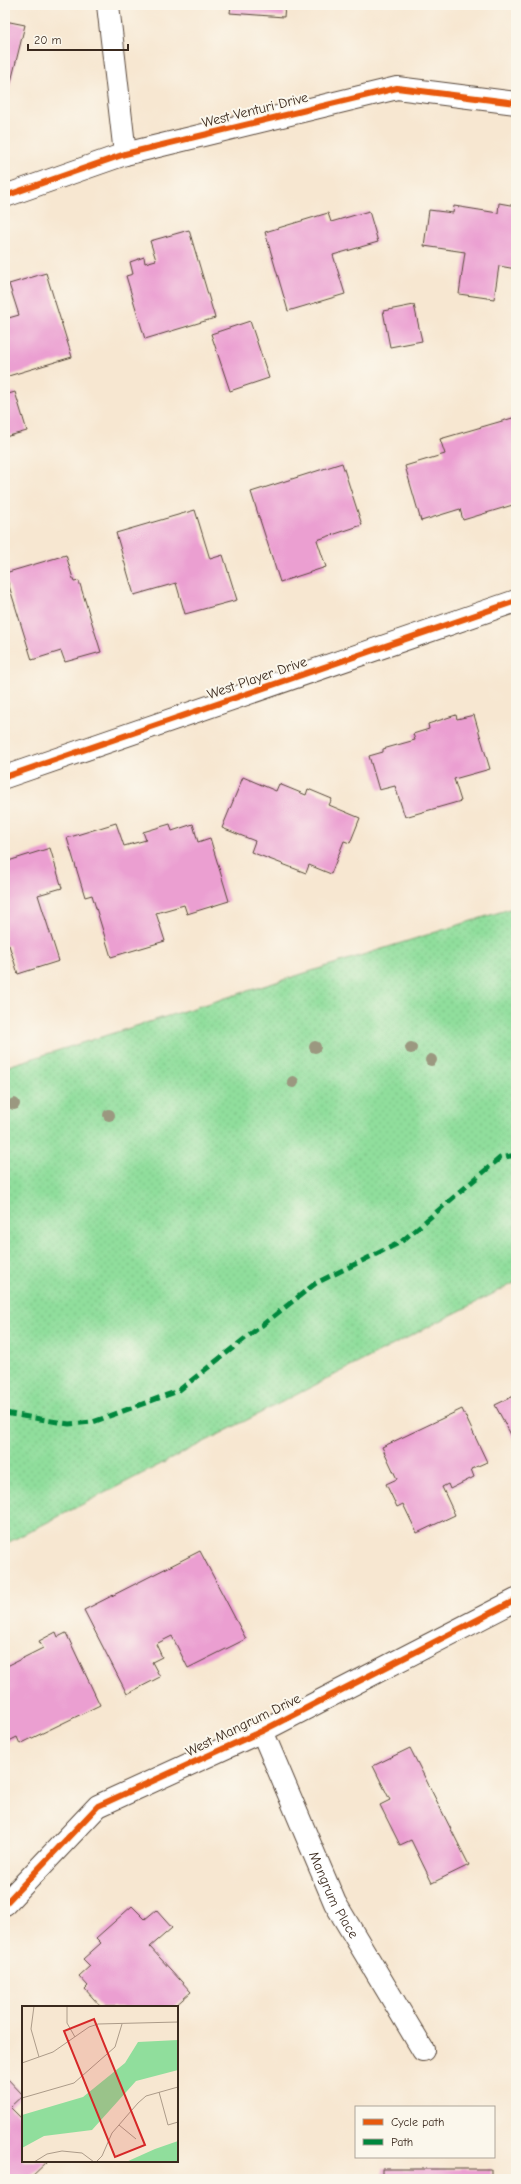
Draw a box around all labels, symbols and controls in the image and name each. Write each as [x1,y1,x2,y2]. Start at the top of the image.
scale bar [28,26,128,52]
text: 20 m [34,33,62,47]
street label: West Venturi Drive [200,89,310,131]
street label: West Player Drive [205,653,309,703]
street label: West Mangrum Drive [183,1690,303,1760]
street label: Mangrum Place [306,1849,363,1941]
inset map [22,2006,178,2162]
legend [355,2106,495,2158]
text: Cycle path [391,2115,444,2129]
text: Path [391,2135,413,2149]

